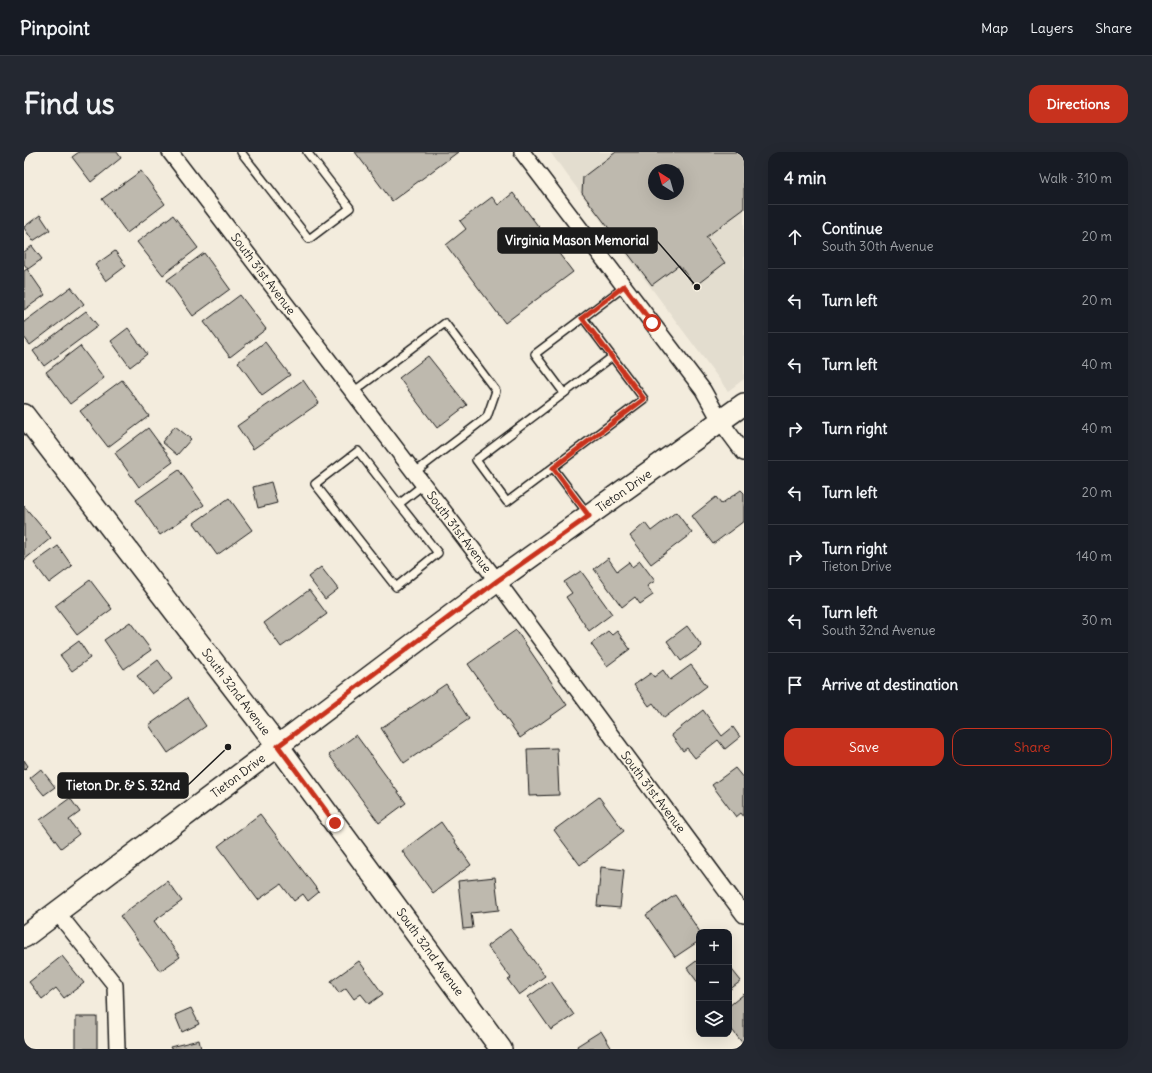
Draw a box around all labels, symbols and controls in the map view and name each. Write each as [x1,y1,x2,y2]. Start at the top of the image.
text: Pinpoint [20,16,90,40]
text: Map [981,19,1008,37]
text: Layers [1030,19,1073,37]
text: Share [1095,19,1132,37]
button: Directions [1029,85,1128,123]
text: Find us [24,86,115,122]
north arrow [648,164,684,200]
text: 4 min [784,167,826,189]
text: Walk · 310 m [1039,170,1112,187]
text: Continue [822,219,883,238]
icon: ahead [784,226,806,248]
callout: Virginia Mason Memorial [498,228,657,253]
text: 20 m [1082,228,1112,245]
street label: South 31st Avenue [228,230,299,317]
text: Virginia Mason Memorial [505,232,649,249]
text: South 30th Avenue [822,238,934,255]
icon: left [784,290,806,312]
text: Turn left [822,291,877,310]
text: 20 m [1082,292,1112,309]
route start [643,314,661,332]
icon: left [784,354,806,376]
text: Turn left [822,355,877,374]
text: 40 m [1081,356,1112,373]
icon: right [784,418,806,440]
text: Turn right [822,419,887,438]
text: 40 m [1081,420,1112,437]
street label: Tieton Drive [593,466,654,515]
icon: left [784,482,806,504]
text: Turn left [822,483,877,502]
text: 20 m [1082,484,1112,501]
street label: South 31st Avenue [424,488,495,575]
text: Turn right [822,539,887,558]
icon: right [784,546,806,568]
text: 140 m [1076,548,1112,565]
text: Tieton Drive [822,558,892,575]
text: Turn left [822,603,877,622]
icon: left [784,610,806,632]
text: 30 m [1082,612,1112,629]
text: South 32nd Avenue [822,622,935,639]
street label: South 32nd Avenue [199,645,274,738]
icon: arrive [784,674,806,696]
text: Arrive at destination [822,675,958,694]
button: Save [784,728,944,766]
button: Share [952,728,1112,766]
street label: South 31st Avenue [618,748,689,835]
street label: Tieton Drive [207,750,268,801]
callout: Tieton Dr. & S. 32nd [58,773,188,798]
text: Tieton Dr. & S. 32nd [66,777,181,794]
route end [326,814,344,832]
street label: South 32nd Avenue [394,905,467,998]
map controls [696,929,732,1037]
button: + [696,929,732,965]
button: − [696,965,732,1001]
button: layers [696,1001,732,1037]

